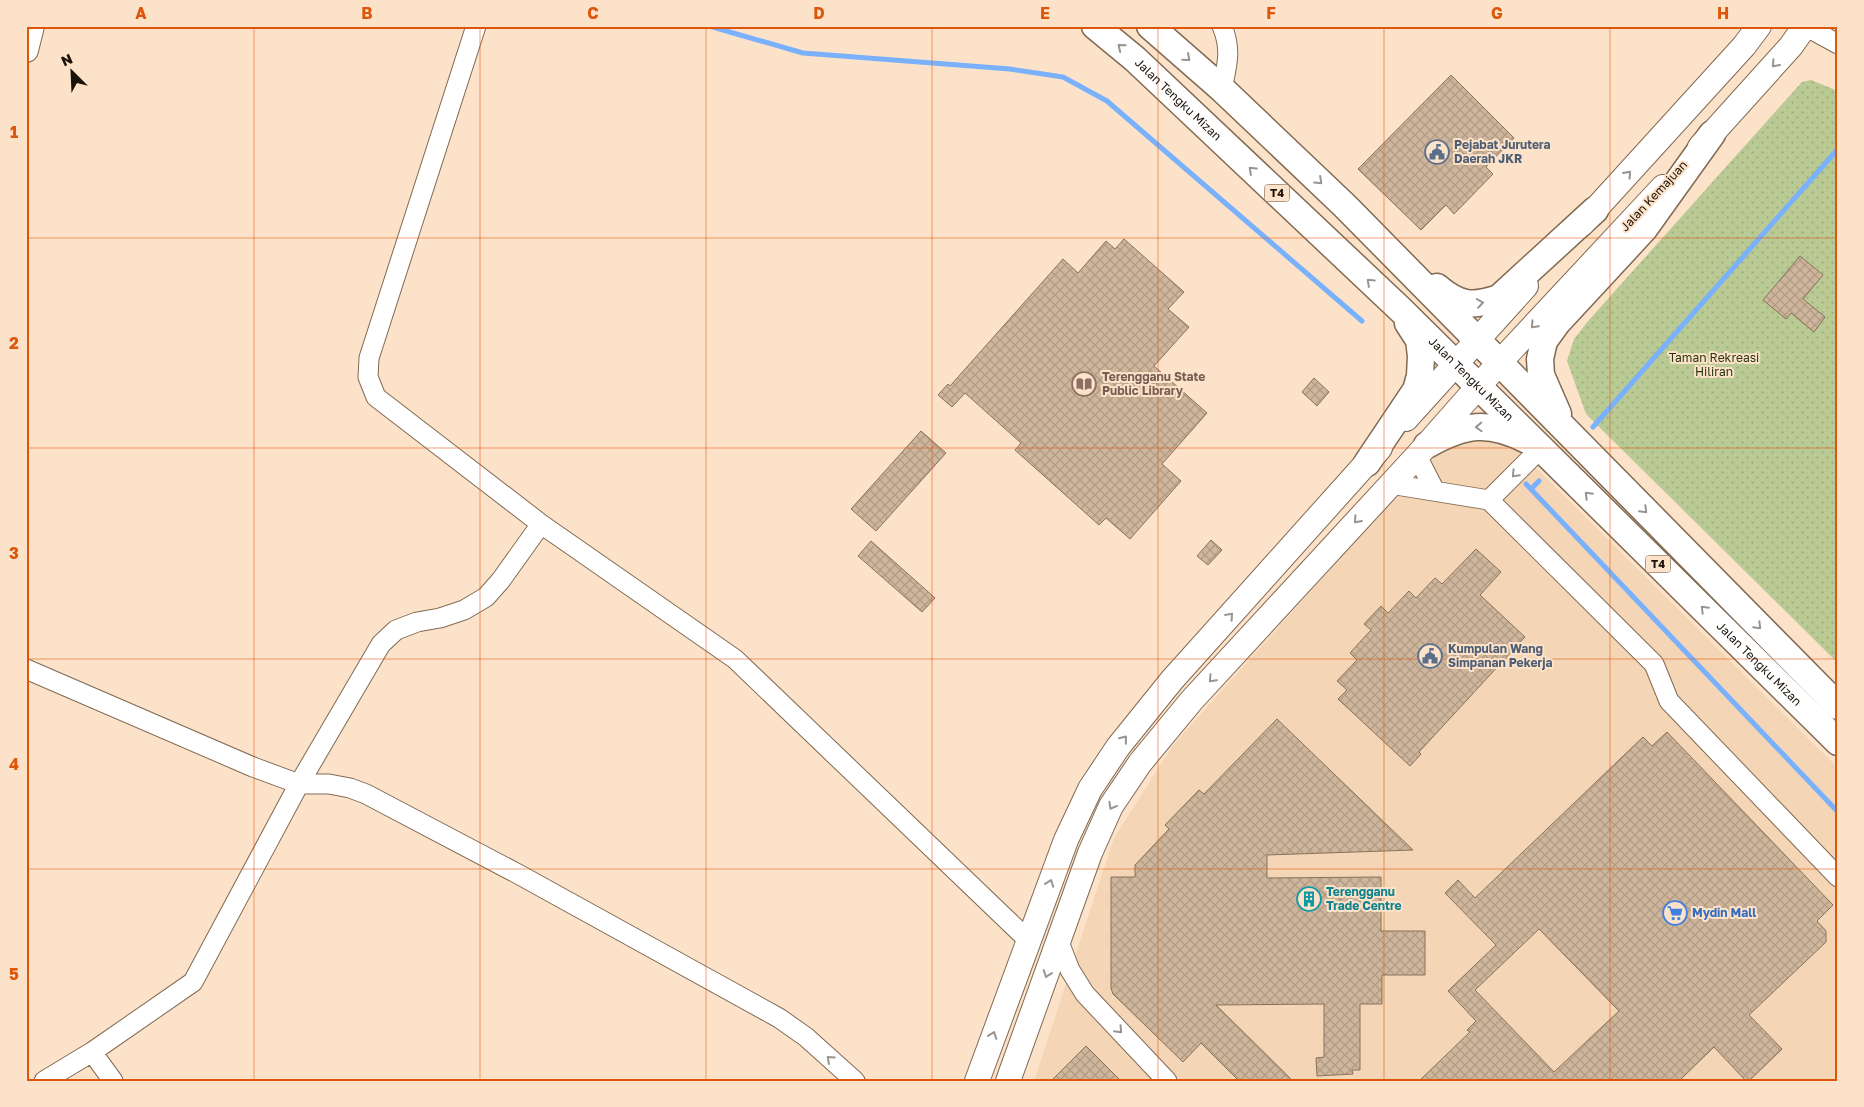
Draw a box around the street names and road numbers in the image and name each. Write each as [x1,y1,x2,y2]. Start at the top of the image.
street label: Jalan Tengku Mizan [1132,55,1225,144]
street label: Jalan Kemajuan [1617,157,1690,234]
road number: T4 [1264,184,1290,202]
street label: Jalan Tengku Mizan [1426,334,1517,424]
road number: T4 [1646,556,1670,572]
street label: Jalan Tengku Mizan [1714,618,1805,709]

